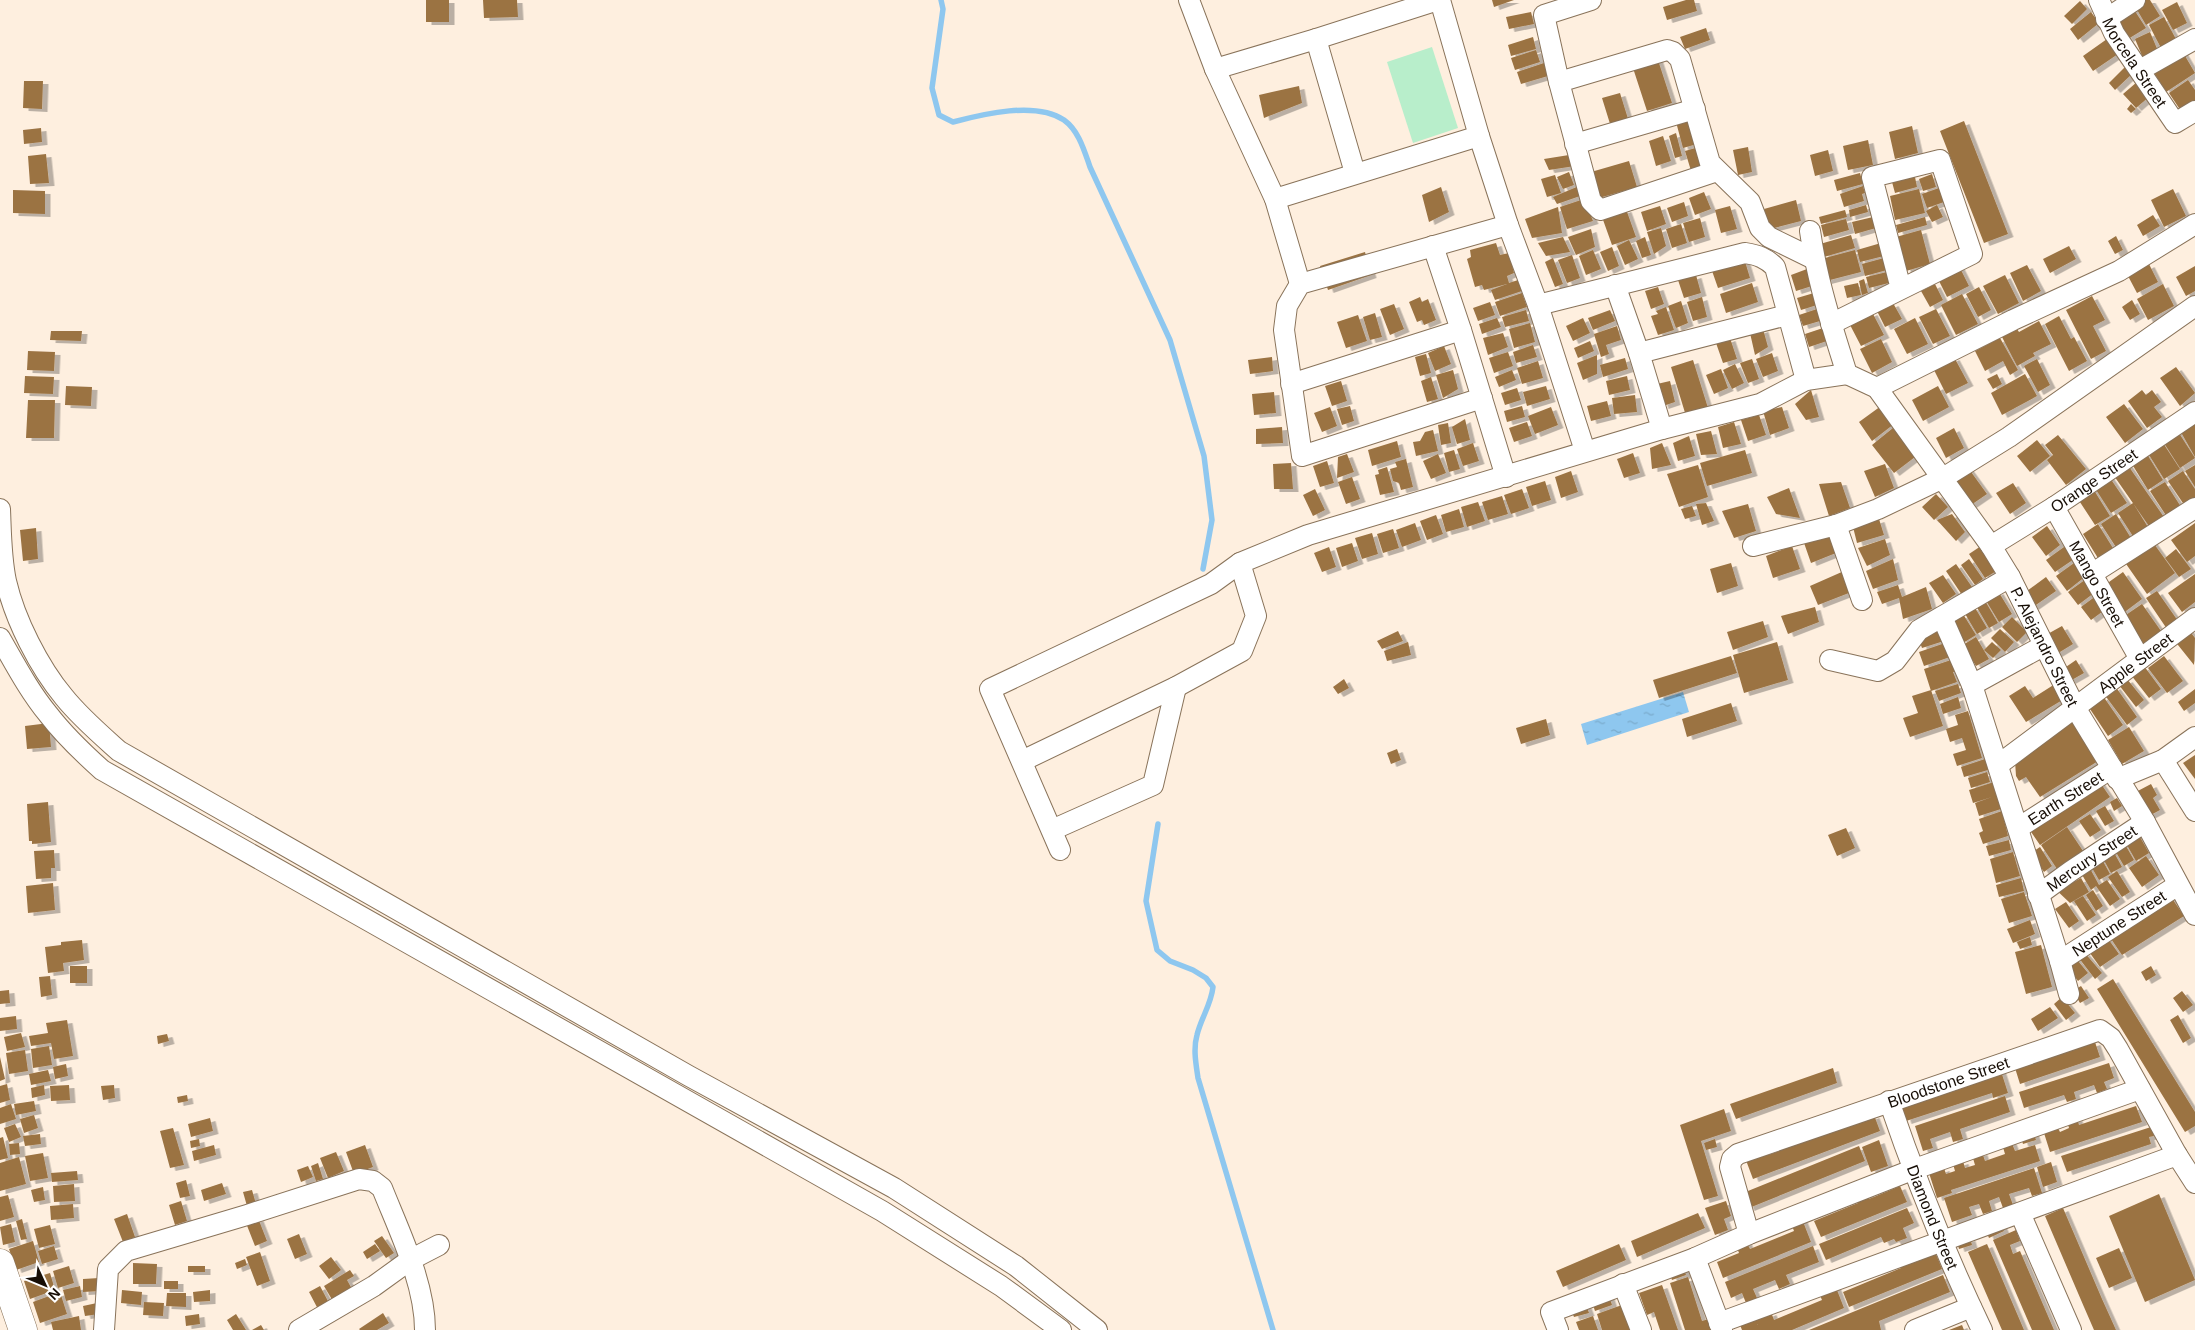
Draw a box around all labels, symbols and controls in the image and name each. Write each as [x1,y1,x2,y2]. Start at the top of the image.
street label: Morcela Street [2100,15,2171,111]
street label: Orange Street [2047,445,2141,515]
street label: Mango Street [2066,538,2129,630]
street label: P. Alejandro Street [2008,584,2082,710]
street label: Apple Street [2095,629,2176,696]
street label: Earth Street [2025,767,2106,828]
street label: Mercury Street [2043,821,2140,895]
street label: Neptune Street [2069,886,2169,959]
street label: Bloodstone Street [1885,1053,2012,1111]
street label: Diamond Street [1904,1162,1962,1272]
north arrow [20,1260,70,1310]
text: N [45,1285,64,1303]

